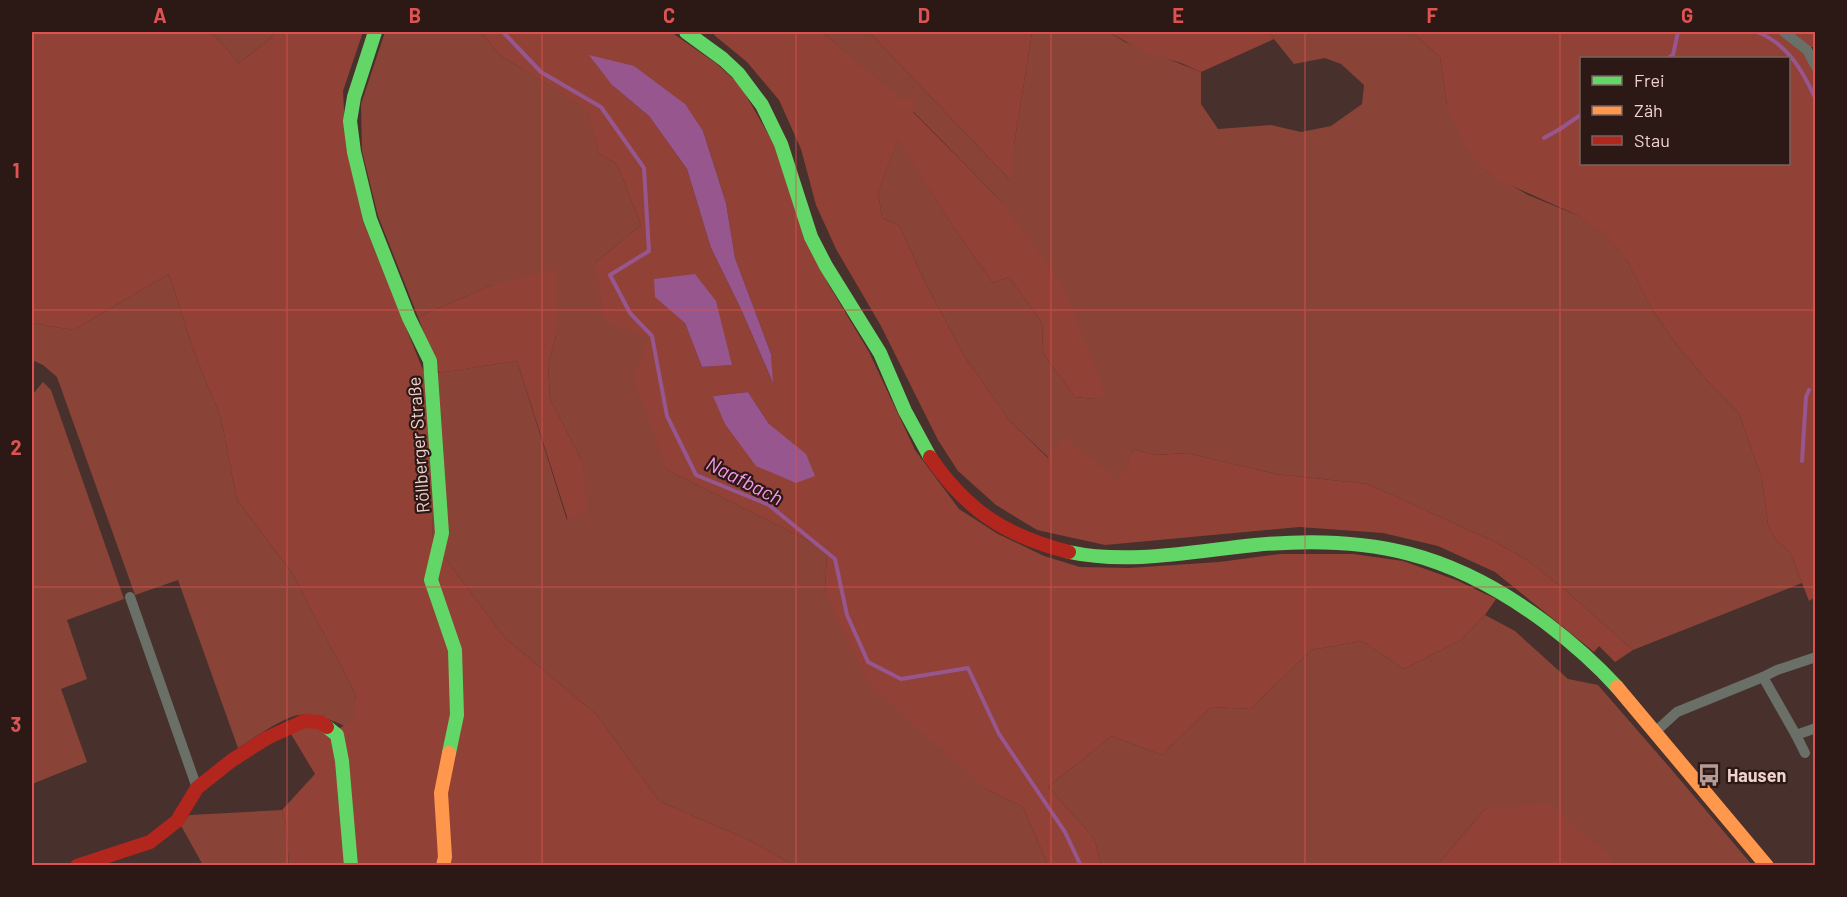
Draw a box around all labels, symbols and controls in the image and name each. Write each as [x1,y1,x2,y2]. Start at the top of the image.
text: A [153,3,167,27]
text: B [409,3,421,27]
text: C [663,3,675,27]
text: D [918,3,930,27]
text: E [1172,3,1184,27]
text: F [1426,3,1438,27]
text: G [1681,3,1693,27]
legend [1580,57,1790,165]
text: Frei [1634,69,1665,91]
text: Zäh [1634,99,1663,121]
text: Stau [1634,129,1670,151]
text: 1 [12,158,20,182]
street label: Röllberger Straße [402,376,434,514]
text: 2 [10,435,22,459]
water label: Naafbach [703,450,787,510]
text: 3 [11,712,21,736]
bus stop icon: Hausen [1696,762,1722,788]
place label: Hausen [1727,764,1786,786]

